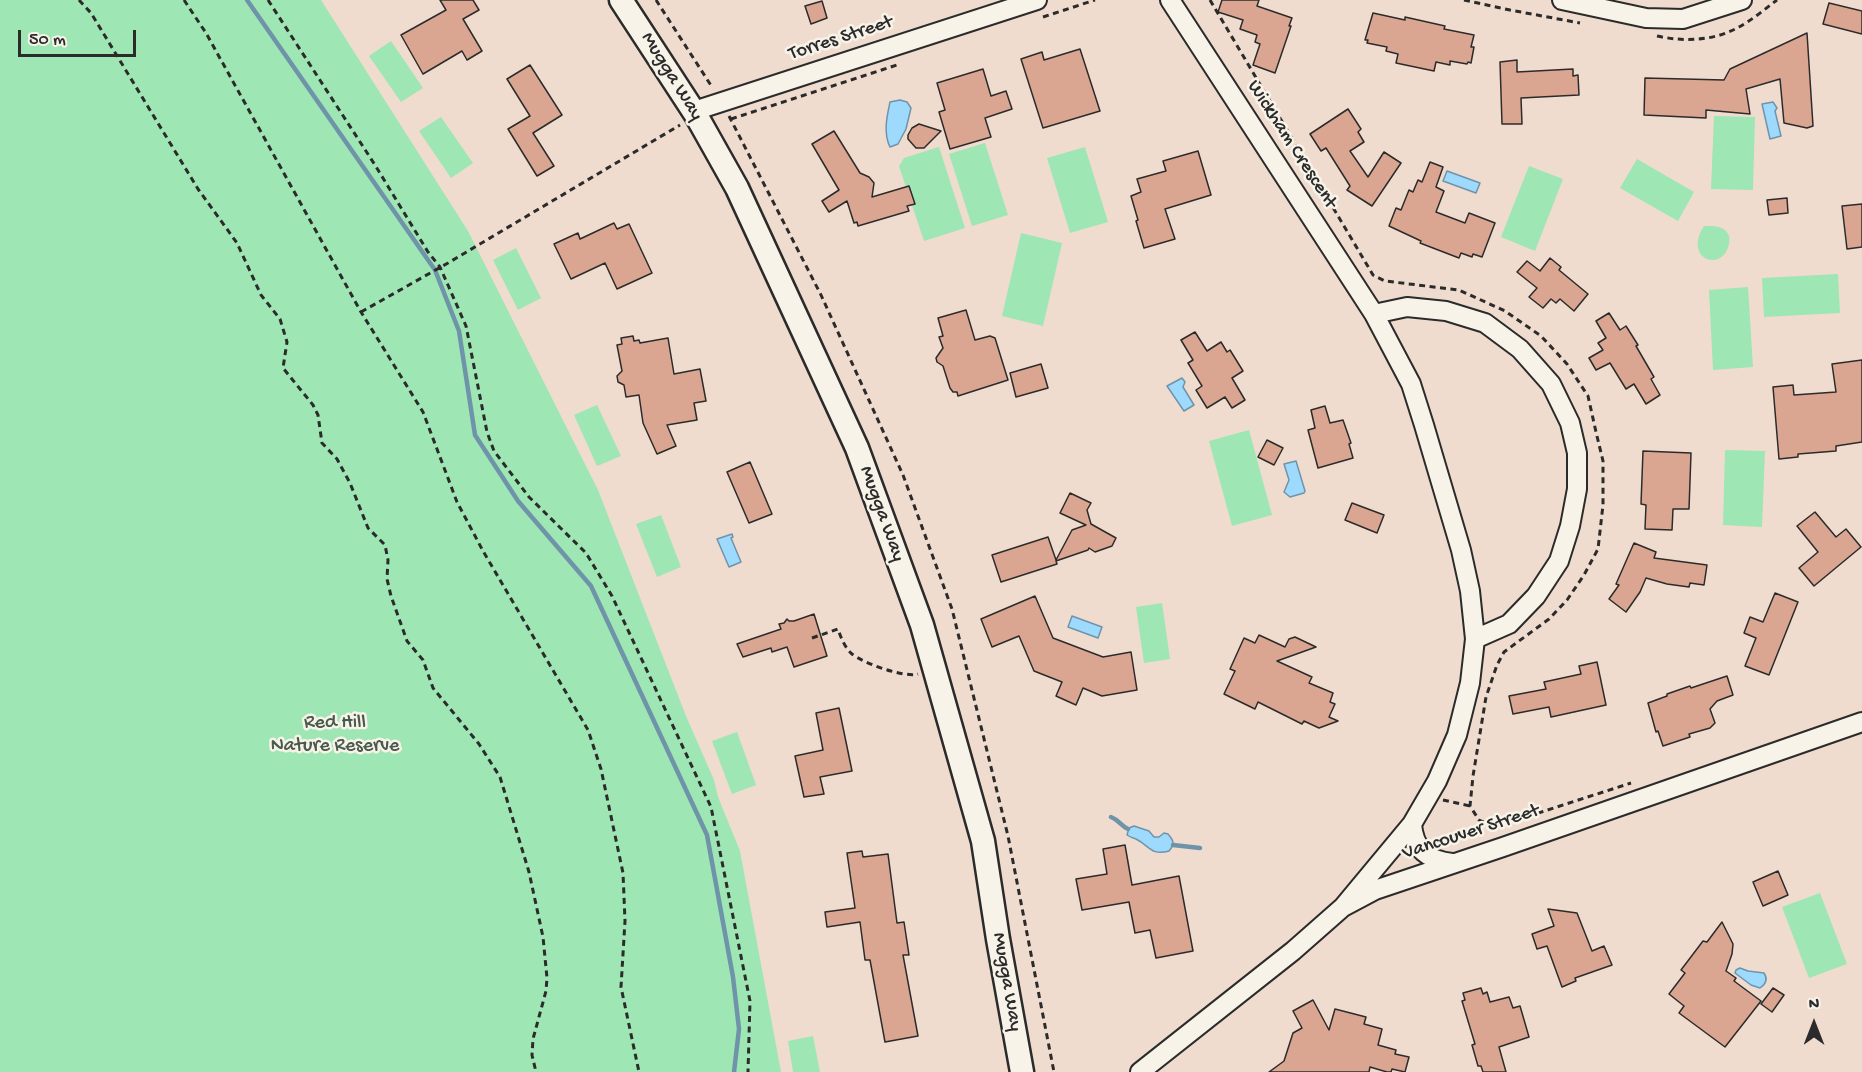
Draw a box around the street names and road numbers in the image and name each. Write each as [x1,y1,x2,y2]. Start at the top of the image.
street label: Torres Street [786,11,896,67]
street label: Mugga Way [634,28,708,126]
street label: Wickham Crescent [1241,76,1341,214]
street label: Mugga Way [853,463,909,565]
street label: Vancouver Street [1399,800,1543,866]
street label: Mugga Way [986,931,1026,1033]

